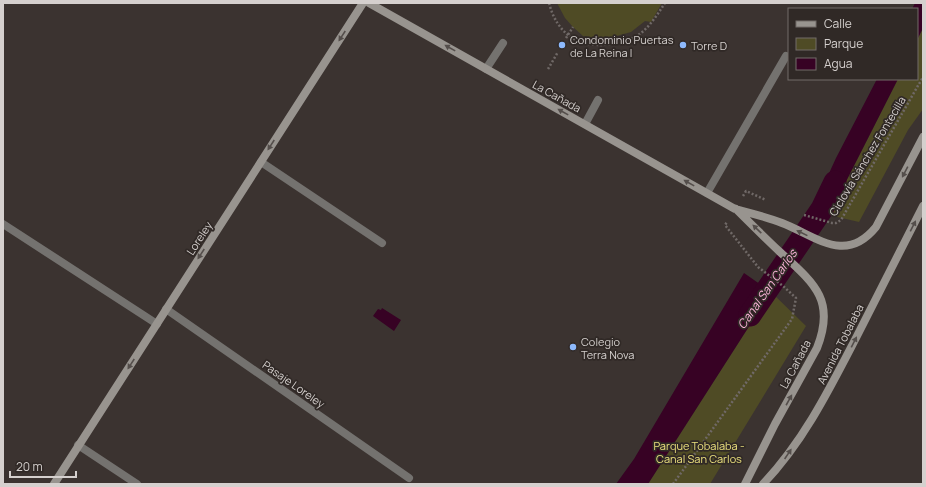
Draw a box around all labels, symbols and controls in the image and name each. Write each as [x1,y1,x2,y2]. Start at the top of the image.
legend [788,8,918,80]
text: Calle [824,15,852,32]
one-way arrow [338,30,345,42]
place label: Condominio Puertas de La Reina I [570,32,674,60]
text: Parque [824,35,863,52]
place label: Torre D [691,38,727,53]
marker: Condominio Puertas de La Reina I [557,40,567,50]
marker: Torre D [678,40,688,50]
one-way arrow [444,45,456,52]
text: Agua [824,55,853,72]
street label: La Cañada [530,77,584,115]
street label: Ciclovía Sánchez Fontecilla [825,93,909,219]
one-way arrow [557,109,569,115]
one-way arrow [268,139,275,151]
one-way arrow [902,166,908,178]
one-way arrow [683,179,694,186]
street label: Loreley [183,218,215,258]
one-way arrow [909,220,916,232]
one-way arrow [752,225,762,234]
one-way arrow [797,230,808,236]
water label: Canal San Carlos [733,244,802,332]
one-way arrow [197,249,205,260]
street label: Avenida Tobalaba [813,301,867,387]
place label: Colegio Terra Nova [581,334,634,362]
one-way arrow [851,336,857,348]
street label: La Cañada [776,337,814,391]
marker: Colegio Terra Nova [568,342,578,352]
street label: Pasaje Loreley [260,357,328,411]
one-way arrow [127,359,135,369]
one-way arrow [786,394,792,406]
park label: Parque Tobalaba - Canal San Carlos [653,438,745,466]
one-way arrow [785,448,792,460]
scale bar [10,453,76,479]
text: 20 m [16,458,43,475]

